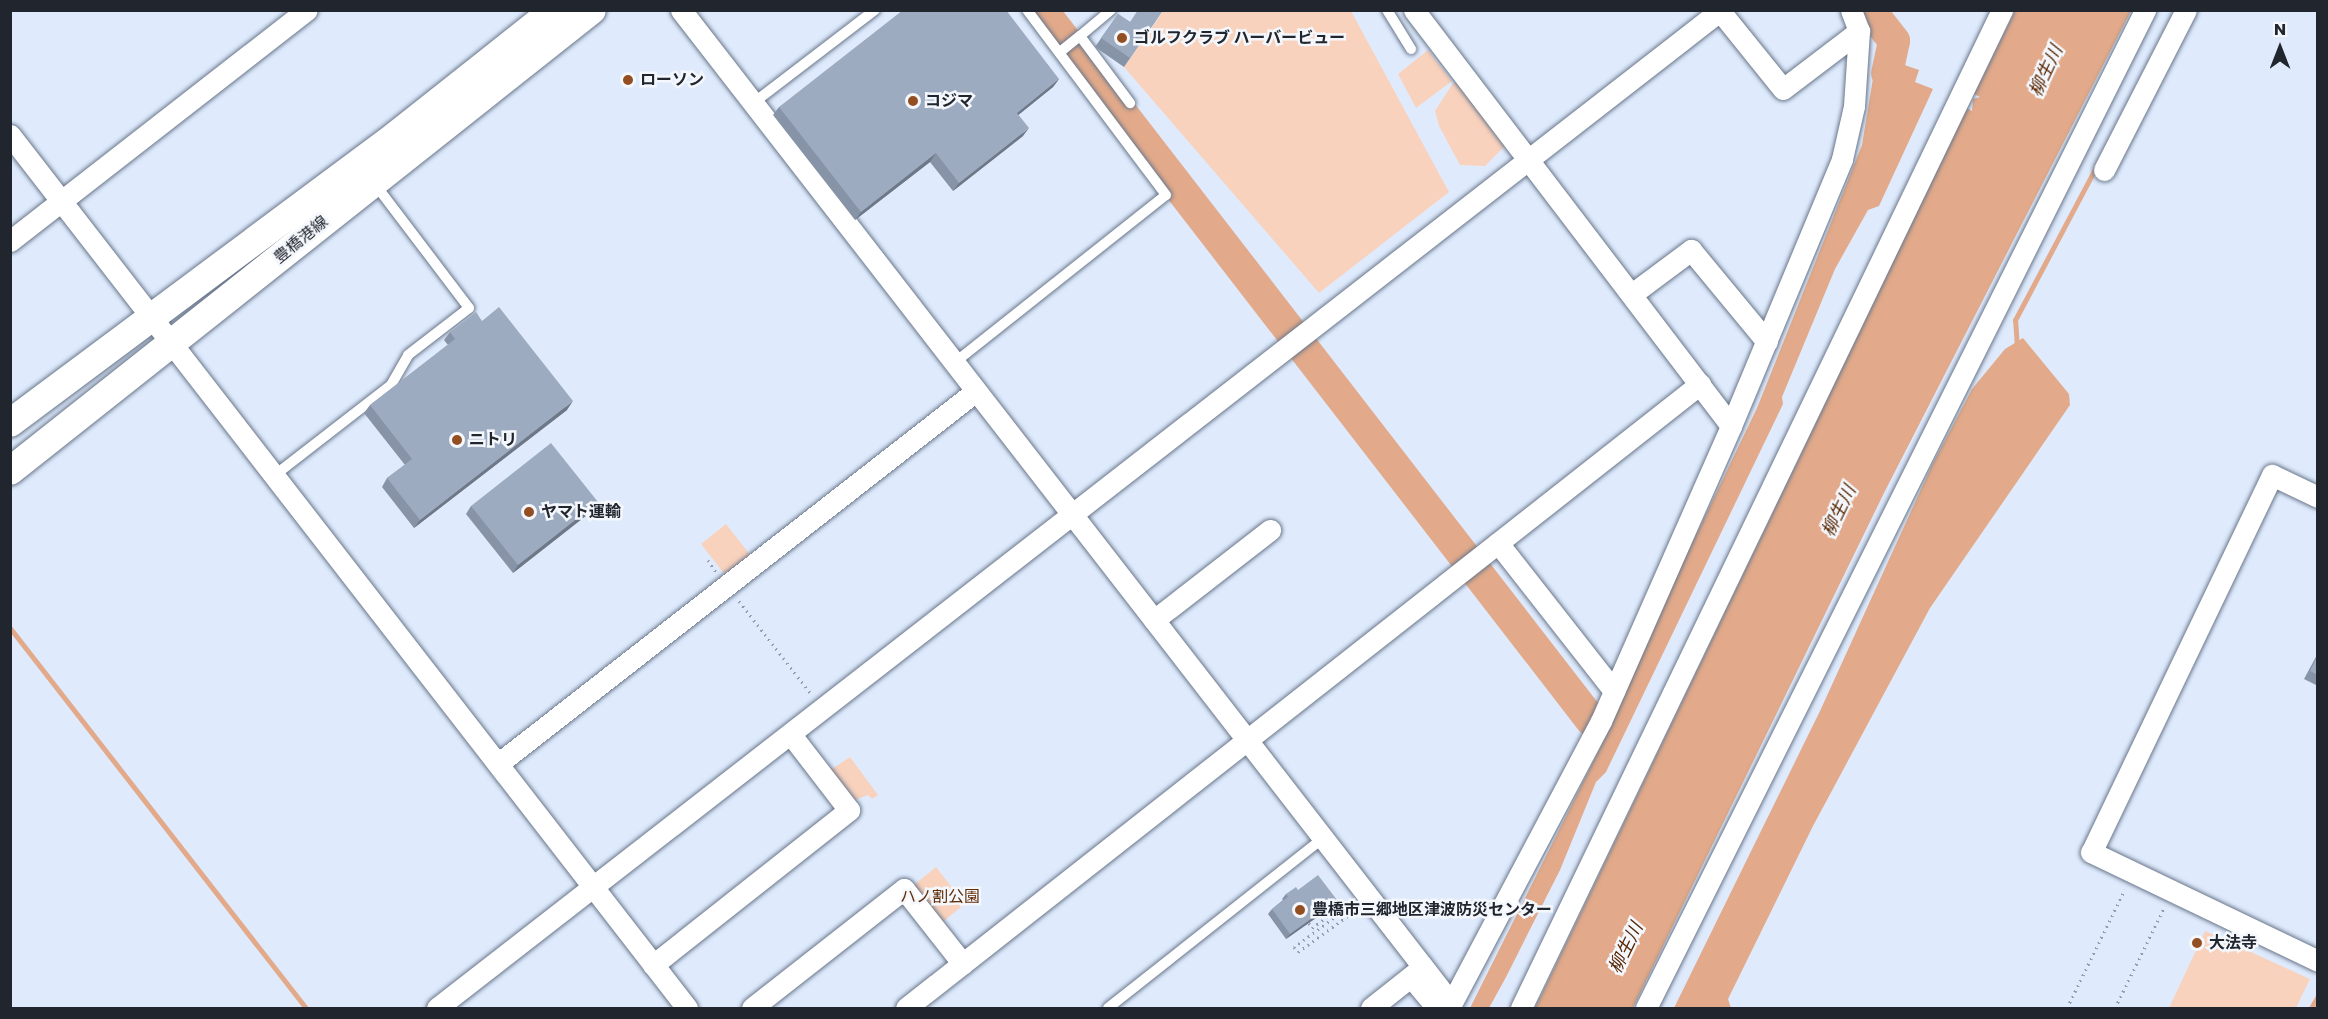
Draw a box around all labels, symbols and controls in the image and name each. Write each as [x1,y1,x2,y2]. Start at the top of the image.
north arrow [2250,18,2310,78]
text: N [2274,18,2286,41]
place label: ゴルフクラブ ハーバービュー [1134,28,1345,48]
marker: ゴルフクラブ ハーバービュー [1115,31,1129,45]
water label: 柳生川 [2025,42,2067,100]
place label: ローソン [640,70,704,90]
marker: ローソン [621,73,635,87]
place label: コジマ [925,91,973,111]
marker: コジマ [906,94,920,108]
street label: 豊橋港線 [270,212,332,268]
place label: ニトリ [469,430,517,450]
marker: ニトリ [450,433,464,447]
water label: 柳生川 [1817,482,1861,540]
place label: ヤマト運輸 [541,502,621,522]
marker: ヤマト運輸 [522,505,536,519]
park label: ハノ割公園 [900,887,980,907]
place label: 豊橋市三郷地区津波防災センター [1312,900,1552,920]
marker: 豊橋市三郷地区津波防災センター [1293,903,1307,917]
water label: 柳生川 [1604,919,1648,977]
place label: 大法寺 [2209,933,2257,953]
marker: 大法寺 [2190,936,2204,950]

